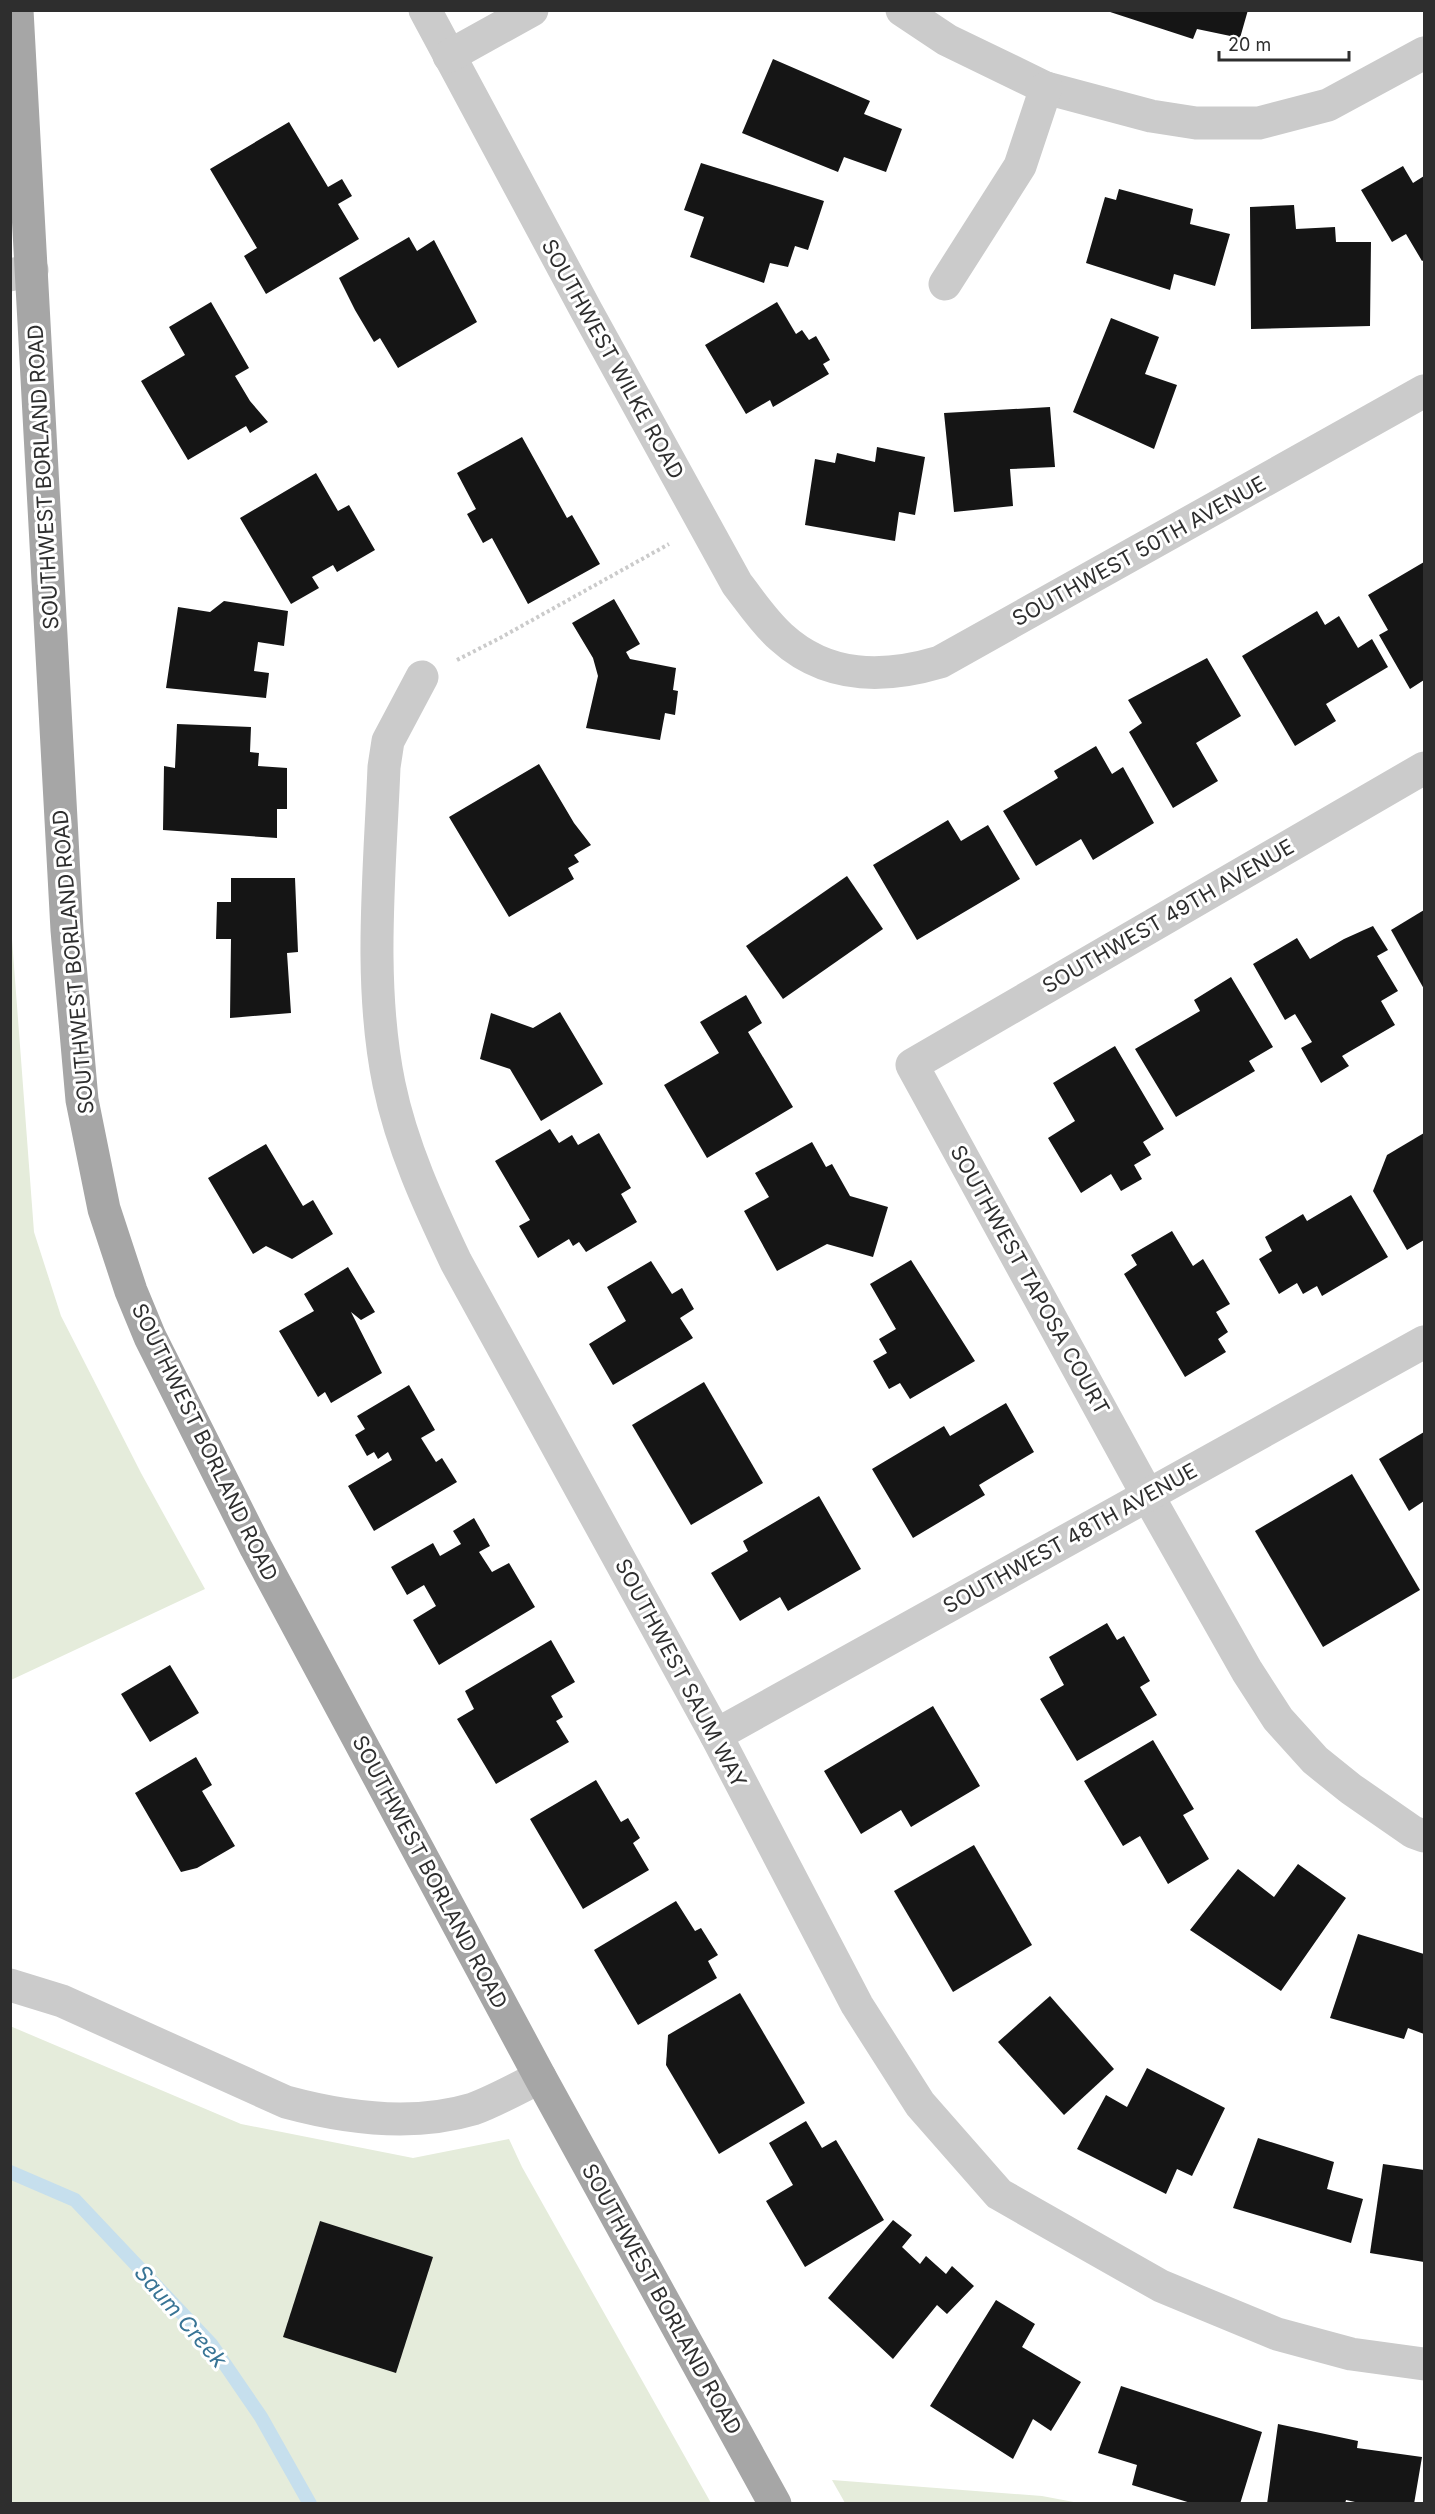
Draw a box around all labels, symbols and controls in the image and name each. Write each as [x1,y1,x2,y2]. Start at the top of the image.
scale bar [1219,24,1350,62]
text: 20 m [1228,34,1271,55]
street label: SOUTHWEST WILKE ROAD [537,235,689,483]
street label: SOUTHWEST BORLAND ROAD [23,324,63,630]
street label: SOUTHWEST 50TH AVENUE [1008,471,1270,631]
street label: SOUTHWEST BORLAND ROAD [47,809,99,1115]
street label: SOUTHWEST 49TH AVENUE [1038,834,1298,998]
street label: SOUTHWEST TAPOSA COURT [945,1141,1115,1419]
street label: SOUTHWEST BORLAND ROAD [127,1299,283,1585]
street label: SOUTHWEST 48TH AVENUE [939,1458,1201,1618]
street label: SOUTHWEST SAUM WAY [610,1554,752,1792]
street label: SOUTHWEST BORLAND ROAD [347,1731,513,2013]
street label: SOUTHWEST BORLAND ROAD [577,2159,747,2439]
water label: Saum Creek [129,2259,233,2373]

